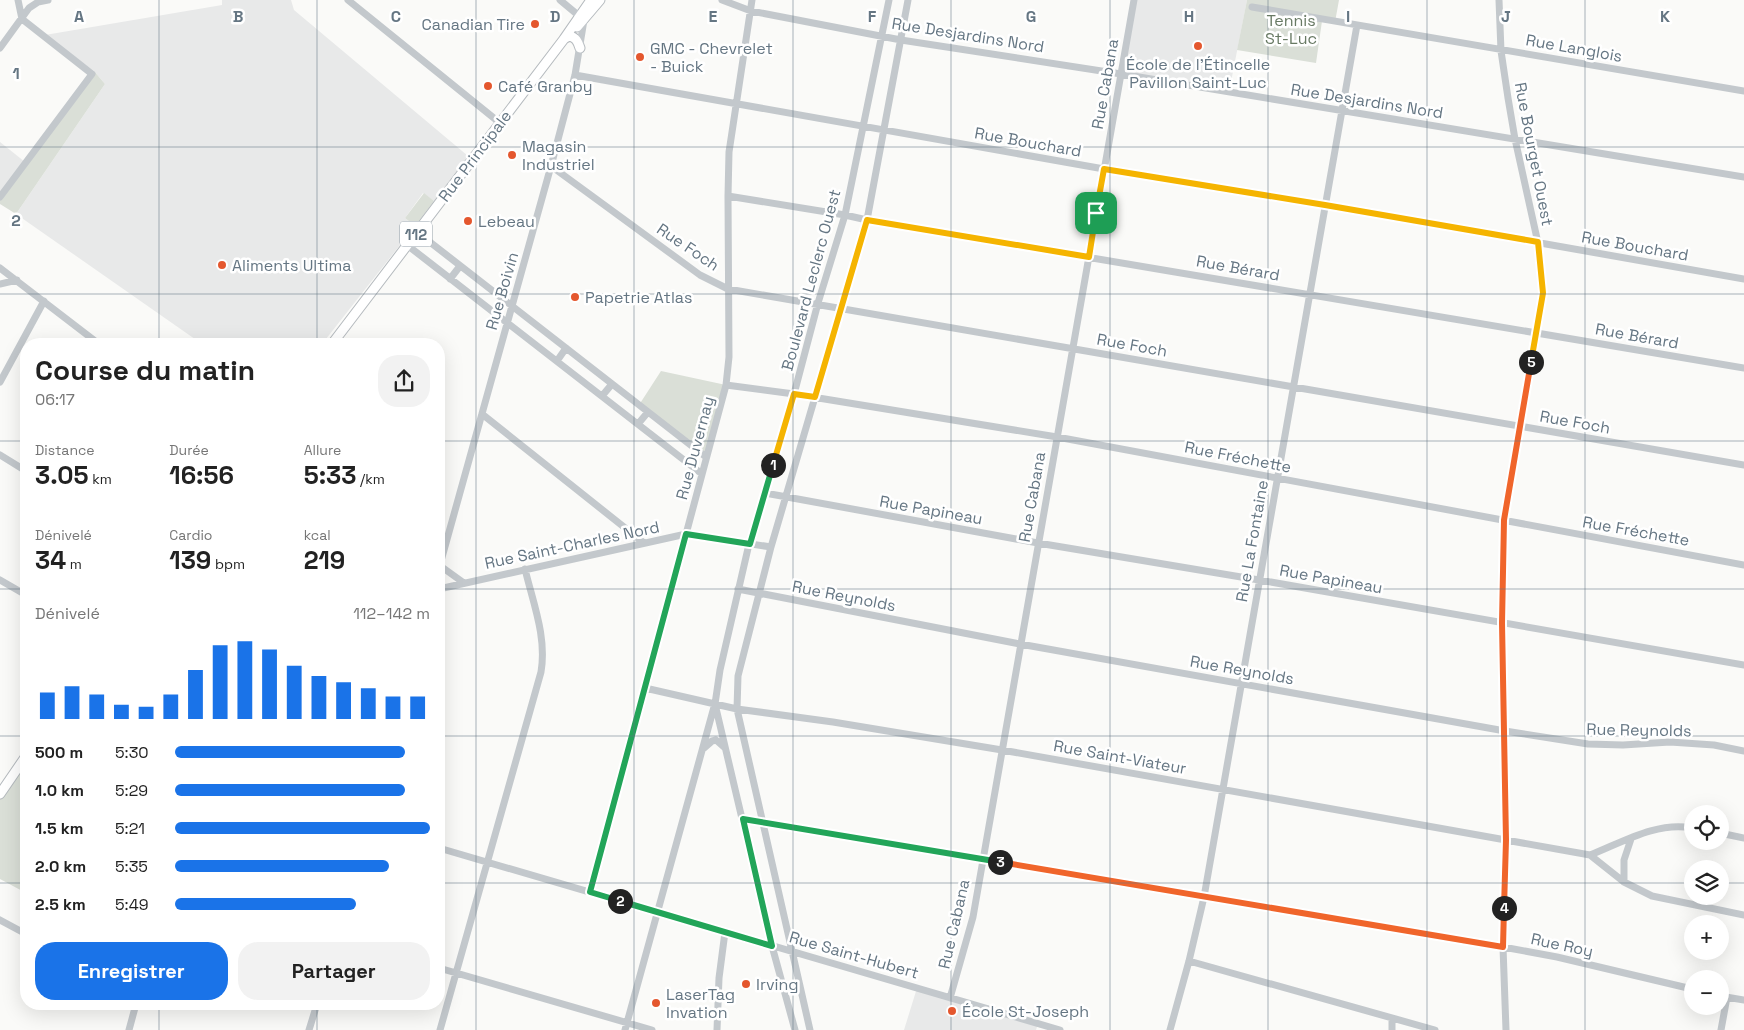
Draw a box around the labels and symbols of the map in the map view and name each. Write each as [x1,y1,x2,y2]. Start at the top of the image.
text: A [74,6,84,27]
text: B [233,6,243,27]
text: C [391,6,401,27]
text: D [550,6,560,27]
text: E [709,6,718,27]
text: F [868,6,877,27]
text: G [1026,6,1036,27]
text: H [1184,6,1194,27]
text: I [1346,6,1350,27]
text: J [1501,6,1511,27]
text: K [1660,6,1670,27]
park label: Tennis St-Luc [1265,10,1317,49]
street label: Rue Desjardins Nord [890,13,1046,57]
place label: Canadian Tire [421,14,525,35]
marker: Canadian Tire [529,18,541,30]
street label: Rue Langlois [1524,29,1624,67]
street label: Rue Cabana [1087,37,1123,131]
place label: GMC - Chevrelet - Buick [650,38,773,77]
marker: École de l'Étincelle Pavillon Saint-Luc [1192,40,1204,52]
marker: GMC - Chevrelet - Buick [634,51,646,63]
place label: École de l'Étincelle Pavillon Saint-Luc [1126,54,1270,93]
text: 1 [12,63,20,84]
place label: Café Granby [498,76,593,97]
street label: Rue Desjardins Nord [1289,79,1445,123]
marker: Café Granby [482,80,494,92]
street label: Rue Bourget Ouest [1510,80,1558,228]
street label: Rue Principale [434,106,516,206]
street label: Rue Bouchard [973,122,1083,162]
place label: Magasin Industriel [522,136,595,175]
marker: Magasin Industriel [506,149,518,161]
street label: Boulevard Leclerc Ouest [777,187,845,373]
pin [1075,192,1117,234]
text: 2 [11,210,21,231]
place label: Lebeau [478,211,535,232]
marker: Lebeau [462,215,474,227]
street label: Rue Foch [653,218,723,276]
road number: 112 [400,222,432,246]
street label: Rue Bouchard [1580,226,1690,266]
street label: Rue Boivin [481,250,523,332]
street label: Rue Bérard [1195,250,1281,286]
place label: Aliments Ultima [232,255,351,276]
marker: Aliments Ultima [216,259,228,271]
place label: Papetrie Atlas [585,287,692,308]
marker: Papetrie Atlas [569,291,581,303]
street label: Rue Bérard [1594,318,1680,354]
street label: Rue Foch [1095,328,1169,362]
pin: 5 [1518,350,1544,374]
street label: Rue Duvernay [671,394,719,502]
street label: Rue Foch [1538,405,1612,439]
street label: Rue Fréchette [1183,436,1293,478]
street label: Rue Cabana [1014,450,1050,544]
pin: 1 [760,452,786,478]
street label: Rue La Fontaine [1231,478,1273,604]
street label: Rue Papineau [878,491,984,529]
street label: Rue Fréchette [1581,511,1691,551]
street label: Rue Saint-Charles Nord [483,516,661,574]
street label: Rue Papineau [1278,560,1384,598]
street label: Rue Reynolds [790,576,898,616]
street label: Rue Reynolds [1188,651,1296,689]
street label: Rue Reynolds [1586,719,1692,741]
street label: Rue Saint-Viateur [1052,735,1188,779]
pin: 3 [988,850,1012,874]
street label: Rue Cabana [933,877,975,971]
pin: 2 [608,888,632,914]
pin: 4 [1492,896,1516,920]
street label: Rue Saint-Hubert [787,926,921,984]
street label: Rue Roy [1529,928,1595,962]
place label: Irving [756,974,799,995]
marker: Irving [740,978,752,990]
place label: LaserTag Invation [666,984,735,1023]
marker: LaserTag Invation [650,997,662,1009]
place label: École St-Joseph [962,1001,1089,1022]
marker: École St-Joseph [946,1005,958,1017]

